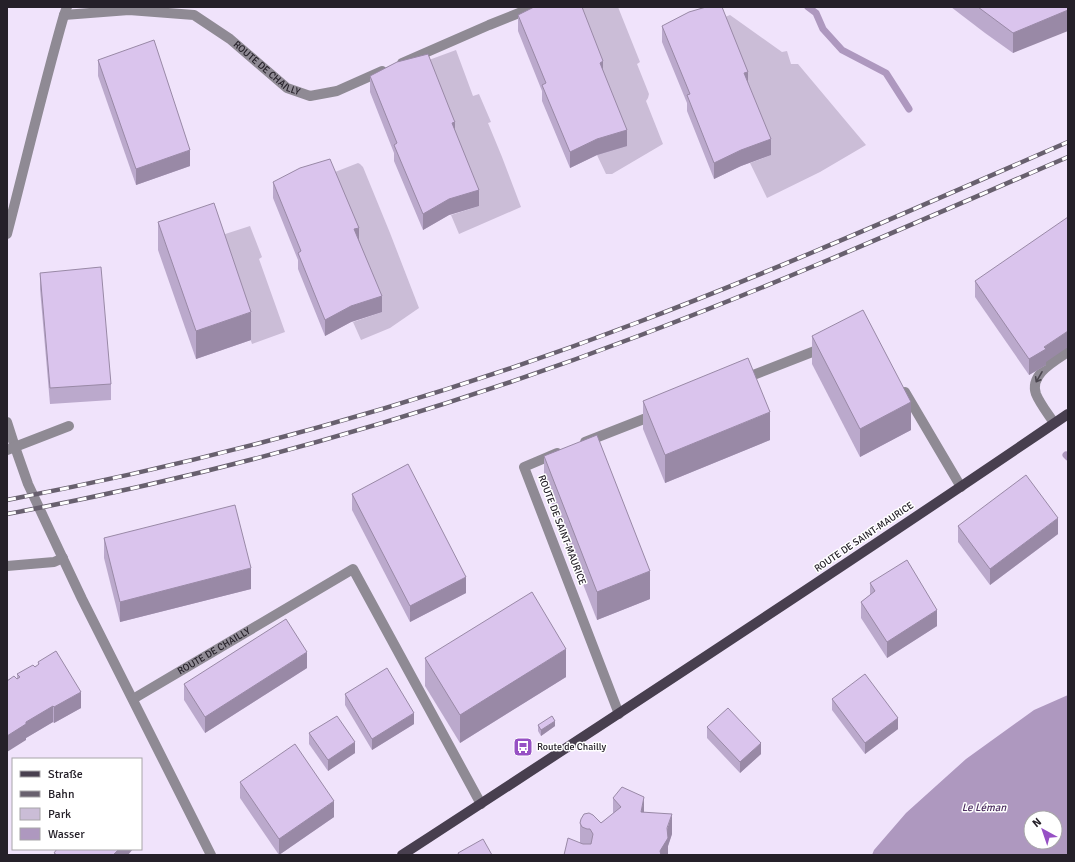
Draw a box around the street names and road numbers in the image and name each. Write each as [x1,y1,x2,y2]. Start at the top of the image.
street label: ROUTE DE CHAILLY [231,38,302,98]
street label: ROUTE DE SAINT-MAURICE [535,473,589,587]
street label: ROUTE DE SAINT-MAURICE [812,499,916,575]
street label: ROUTE DE CHAILLY [175,625,253,677]

